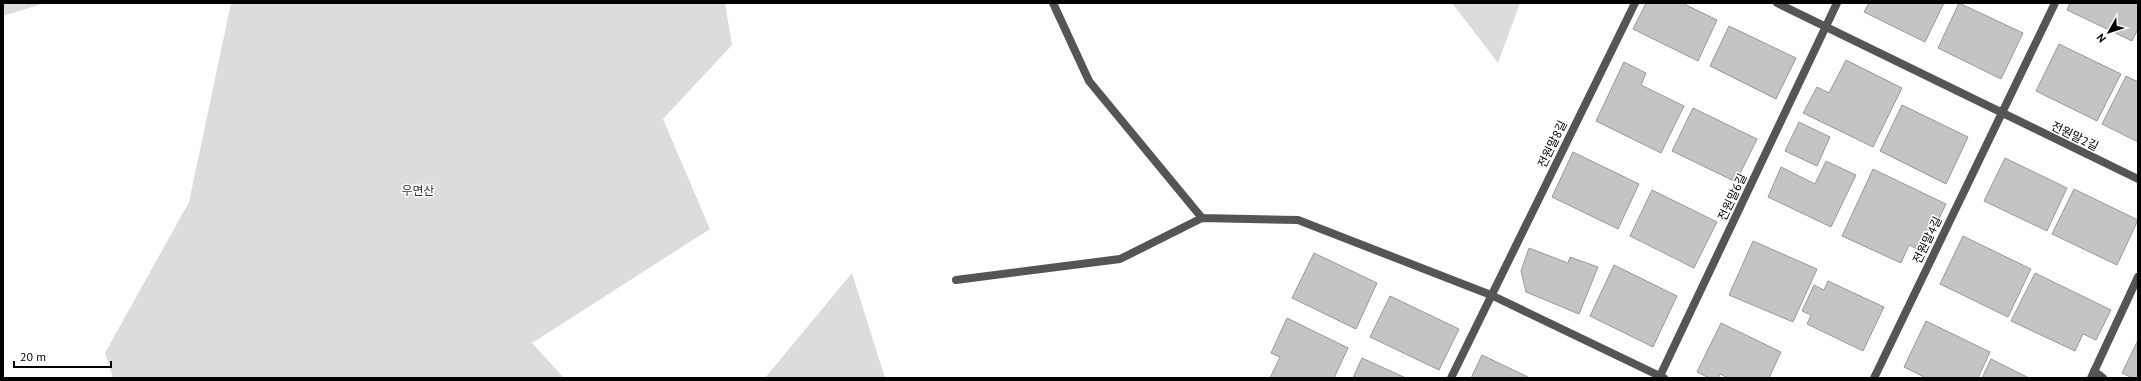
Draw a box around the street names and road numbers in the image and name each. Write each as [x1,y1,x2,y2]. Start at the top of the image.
street label: 전원말8길 [1534,118,1570,170]
street label: 전원말2길 [2049,118,2101,154]
street label: 전원말6길 [1714,171,1750,223]
street label: 전원말4길 [1909,214,1945,266]

